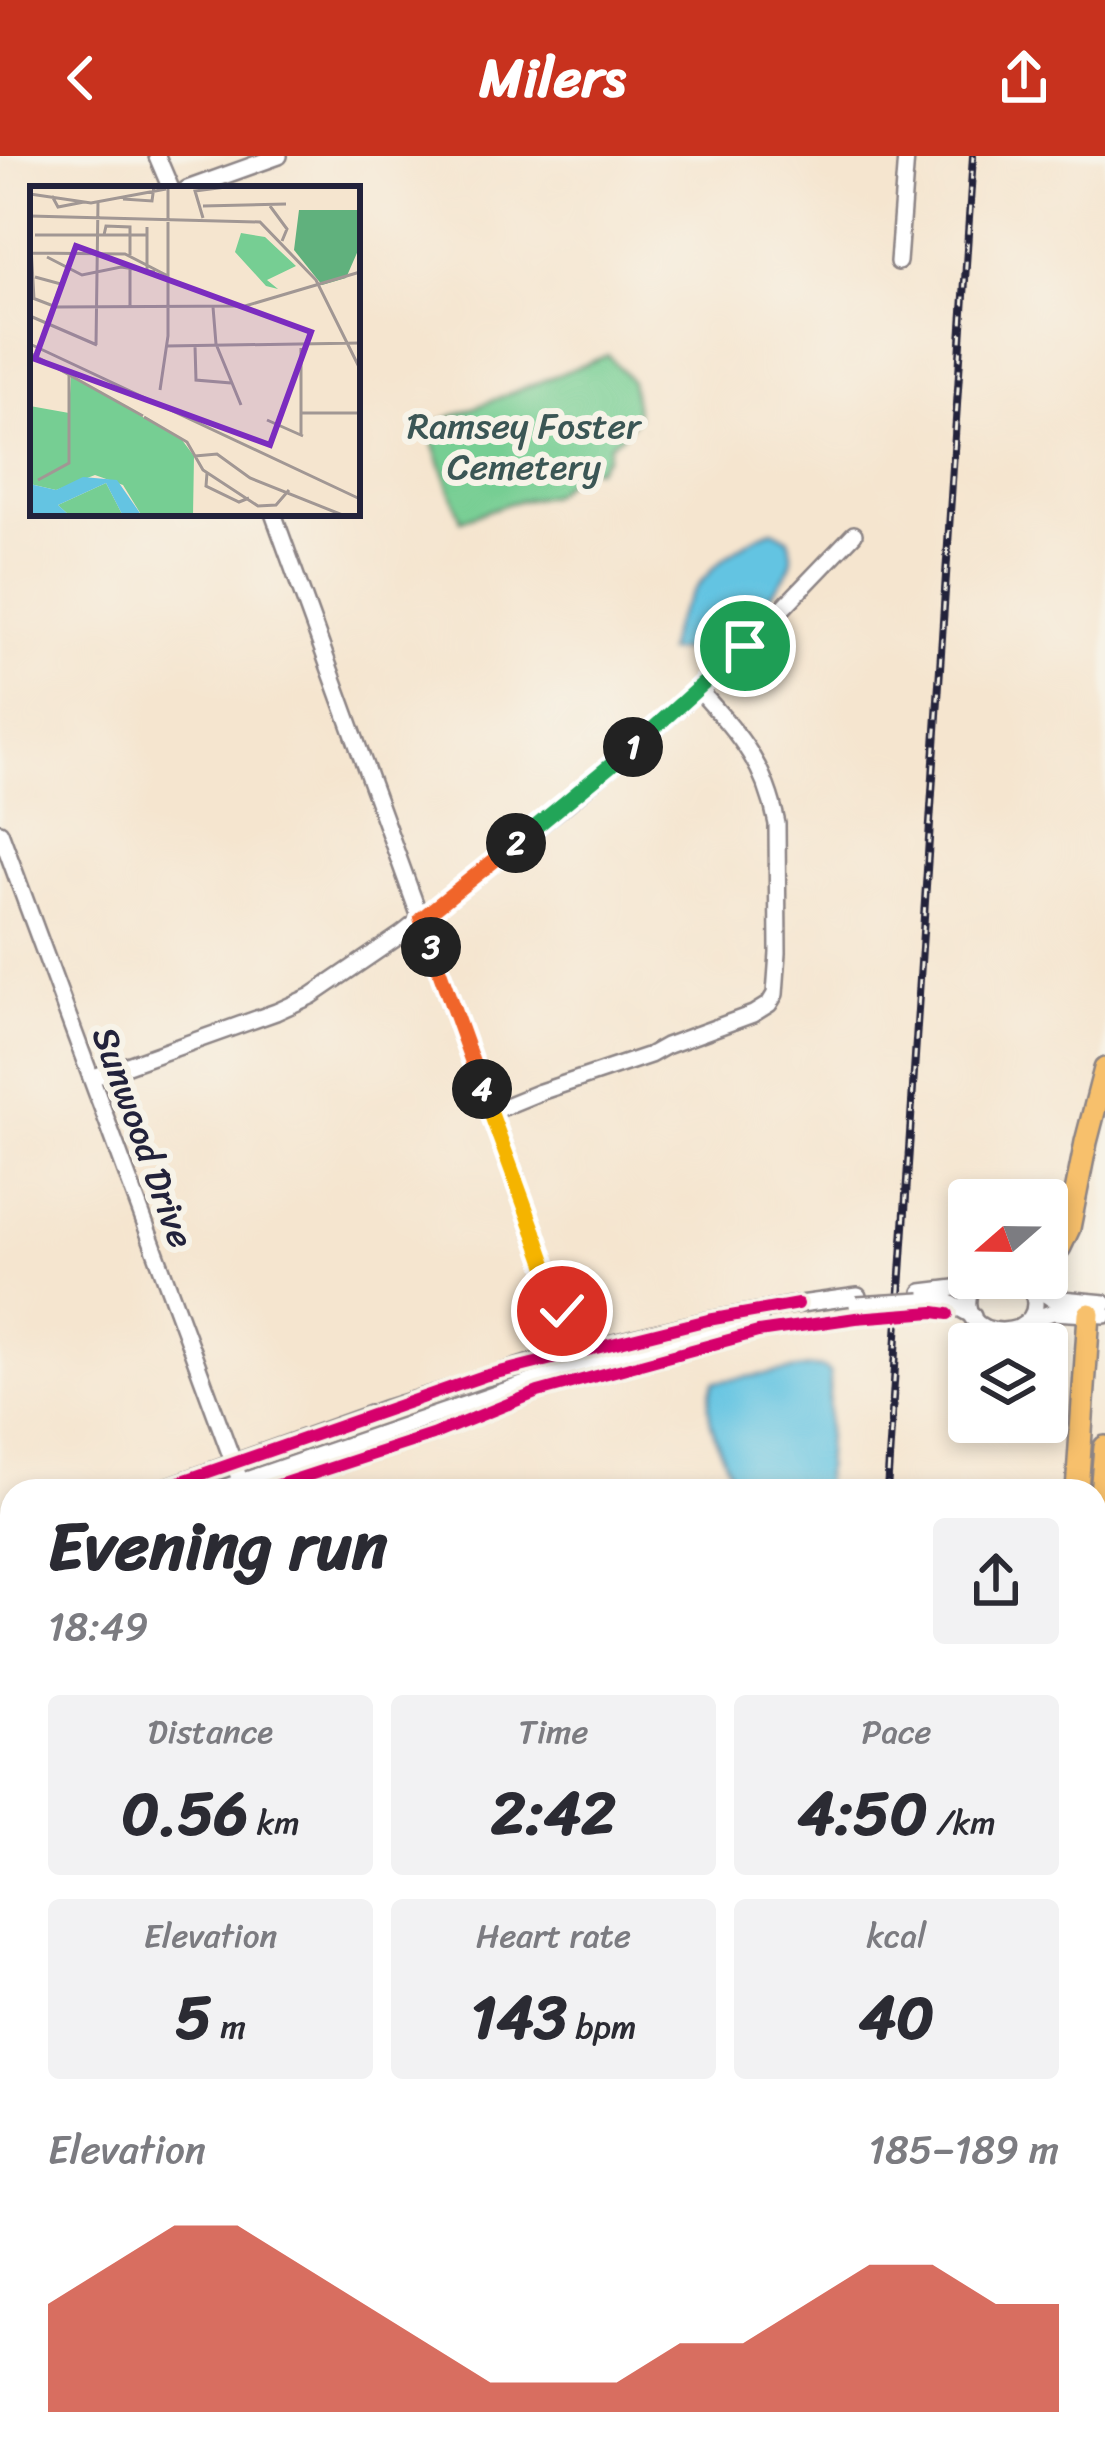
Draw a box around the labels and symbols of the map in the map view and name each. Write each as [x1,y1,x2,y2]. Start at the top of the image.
inset map [30,186,360,516]
park label: Ramsey Foster Cemetery [407,394,643,499]
pin [694,595,796,697]
pin: 1 [603,717,663,777]
pin: 2 [486,813,546,873]
pin: 3 [401,917,461,977]
street label: Sunwood Drive [73,1017,213,1257]
pin: 4 [452,1059,512,1119]
north arrow [948,1179,1068,1299]
pin [511,1260,613,1362]

